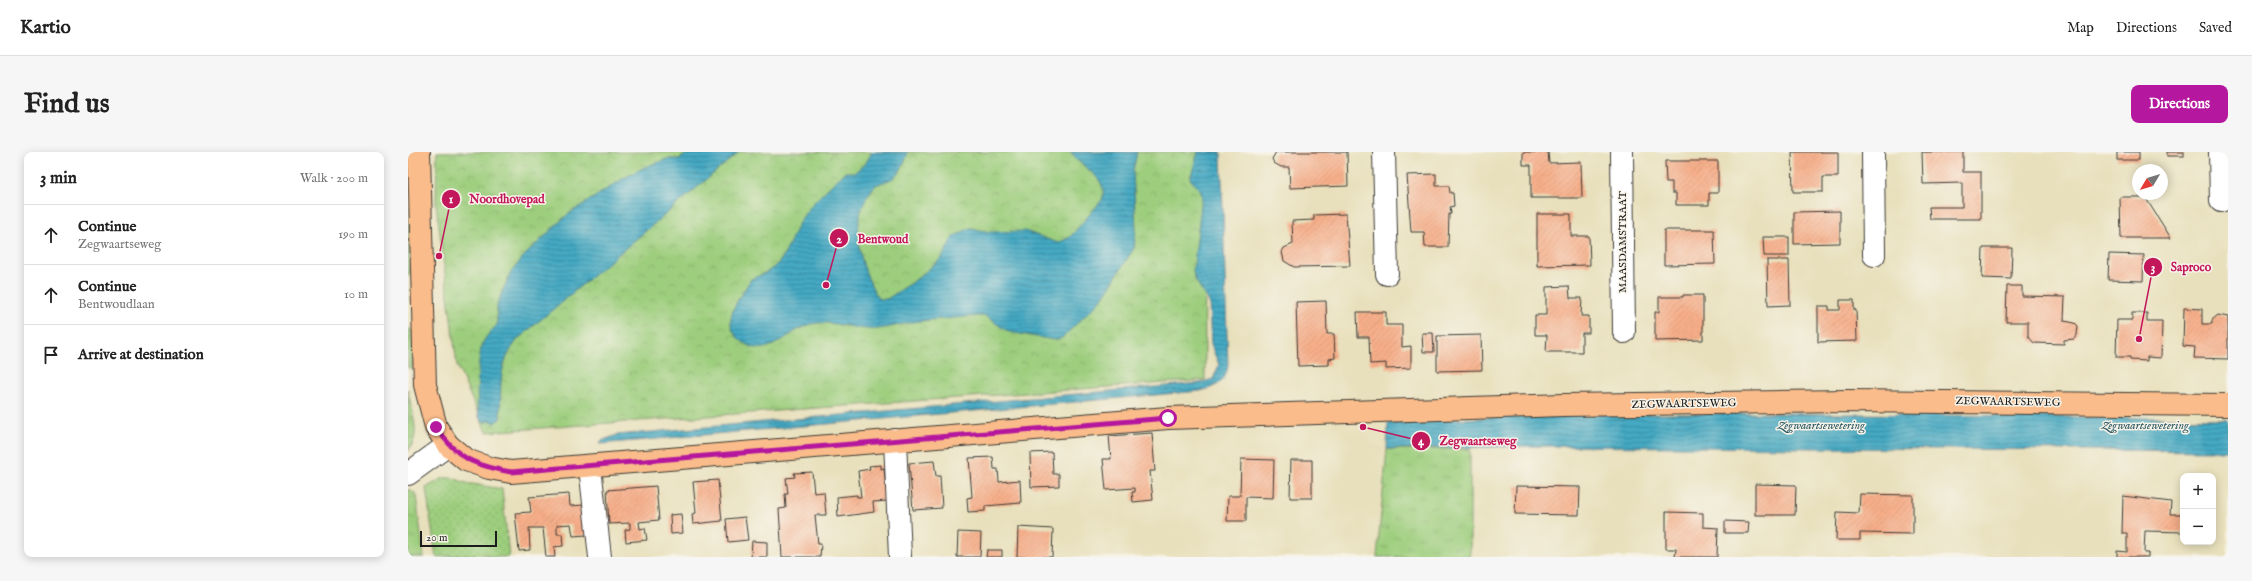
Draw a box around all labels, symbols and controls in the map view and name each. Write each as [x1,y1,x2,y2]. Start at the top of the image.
text: Kartio [20,16,71,40]
text: Map [2067,19,2094,37]
text: Directions [2116,19,2177,37]
text: Saved [2199,19,2232,37]
button: Directions [2131,85,2228,123]
text: Find us [24,87,110,122]
north arrow [2132,164,2168,200]
text: 3 min [40,168,77,189]
text: Walk · 200 m [300,170,368,187]
callout: Noordhovepad [441,187,553,211]
street label: MAASDAMSTRAAT [1616,191,1630,293]
text: 1 [449,192,454,207]
text: Noordhovepad [468,192,545,208]
text: Continue [78,217,136,236]
icon: ahead [40,224,62,246]
text: 190 m [338,226,368,243]
callout: Bentwoud [829,226,916,250]
text: 2 [836,232,842,247]
text: Bentwoud [858,232,909,247]
text: Zegwaartseweg [78,236,161,253]
callout: Saproco [2143,255,2219,279]
text: 3 [2151,260,2155,275]
text: Saproco [2171,260,2212,276]
text: Continue [78,277,136,296]
icon: ahead [40,284,62,306]
text: 10 m [344,286,368,303]
text: Bentwoudlaan [78,296,155,313]
icon: arrive [40,344,62,366]
text: Arrive at destination [78,345,204,364]
street label: ZEGWAARTSEWEG [1955,394,2061,410]
street label: ZEGWAARTSEWEG [1631,396,1737,412]
route start [1159,409,1177,427]
route end [427,418,445,436]
water label: Zegwaartsewetering [1776,418,1865,434]
water label: Zegwaartsewetering [2100,418,2189,434]
callout: Zegwaartseweg [1411,429,1524,453]
text: 4 [1418,434,1425,449]
text: Zegwaartseweg [1440,434,1517,450]
map controls [2180,473,2216,545]
button: + [2180,473,2216,509]
button: − [2180,509,2216,545]
scale bar [420,529,497,548]
text: 20 m [426,531,447,545]

